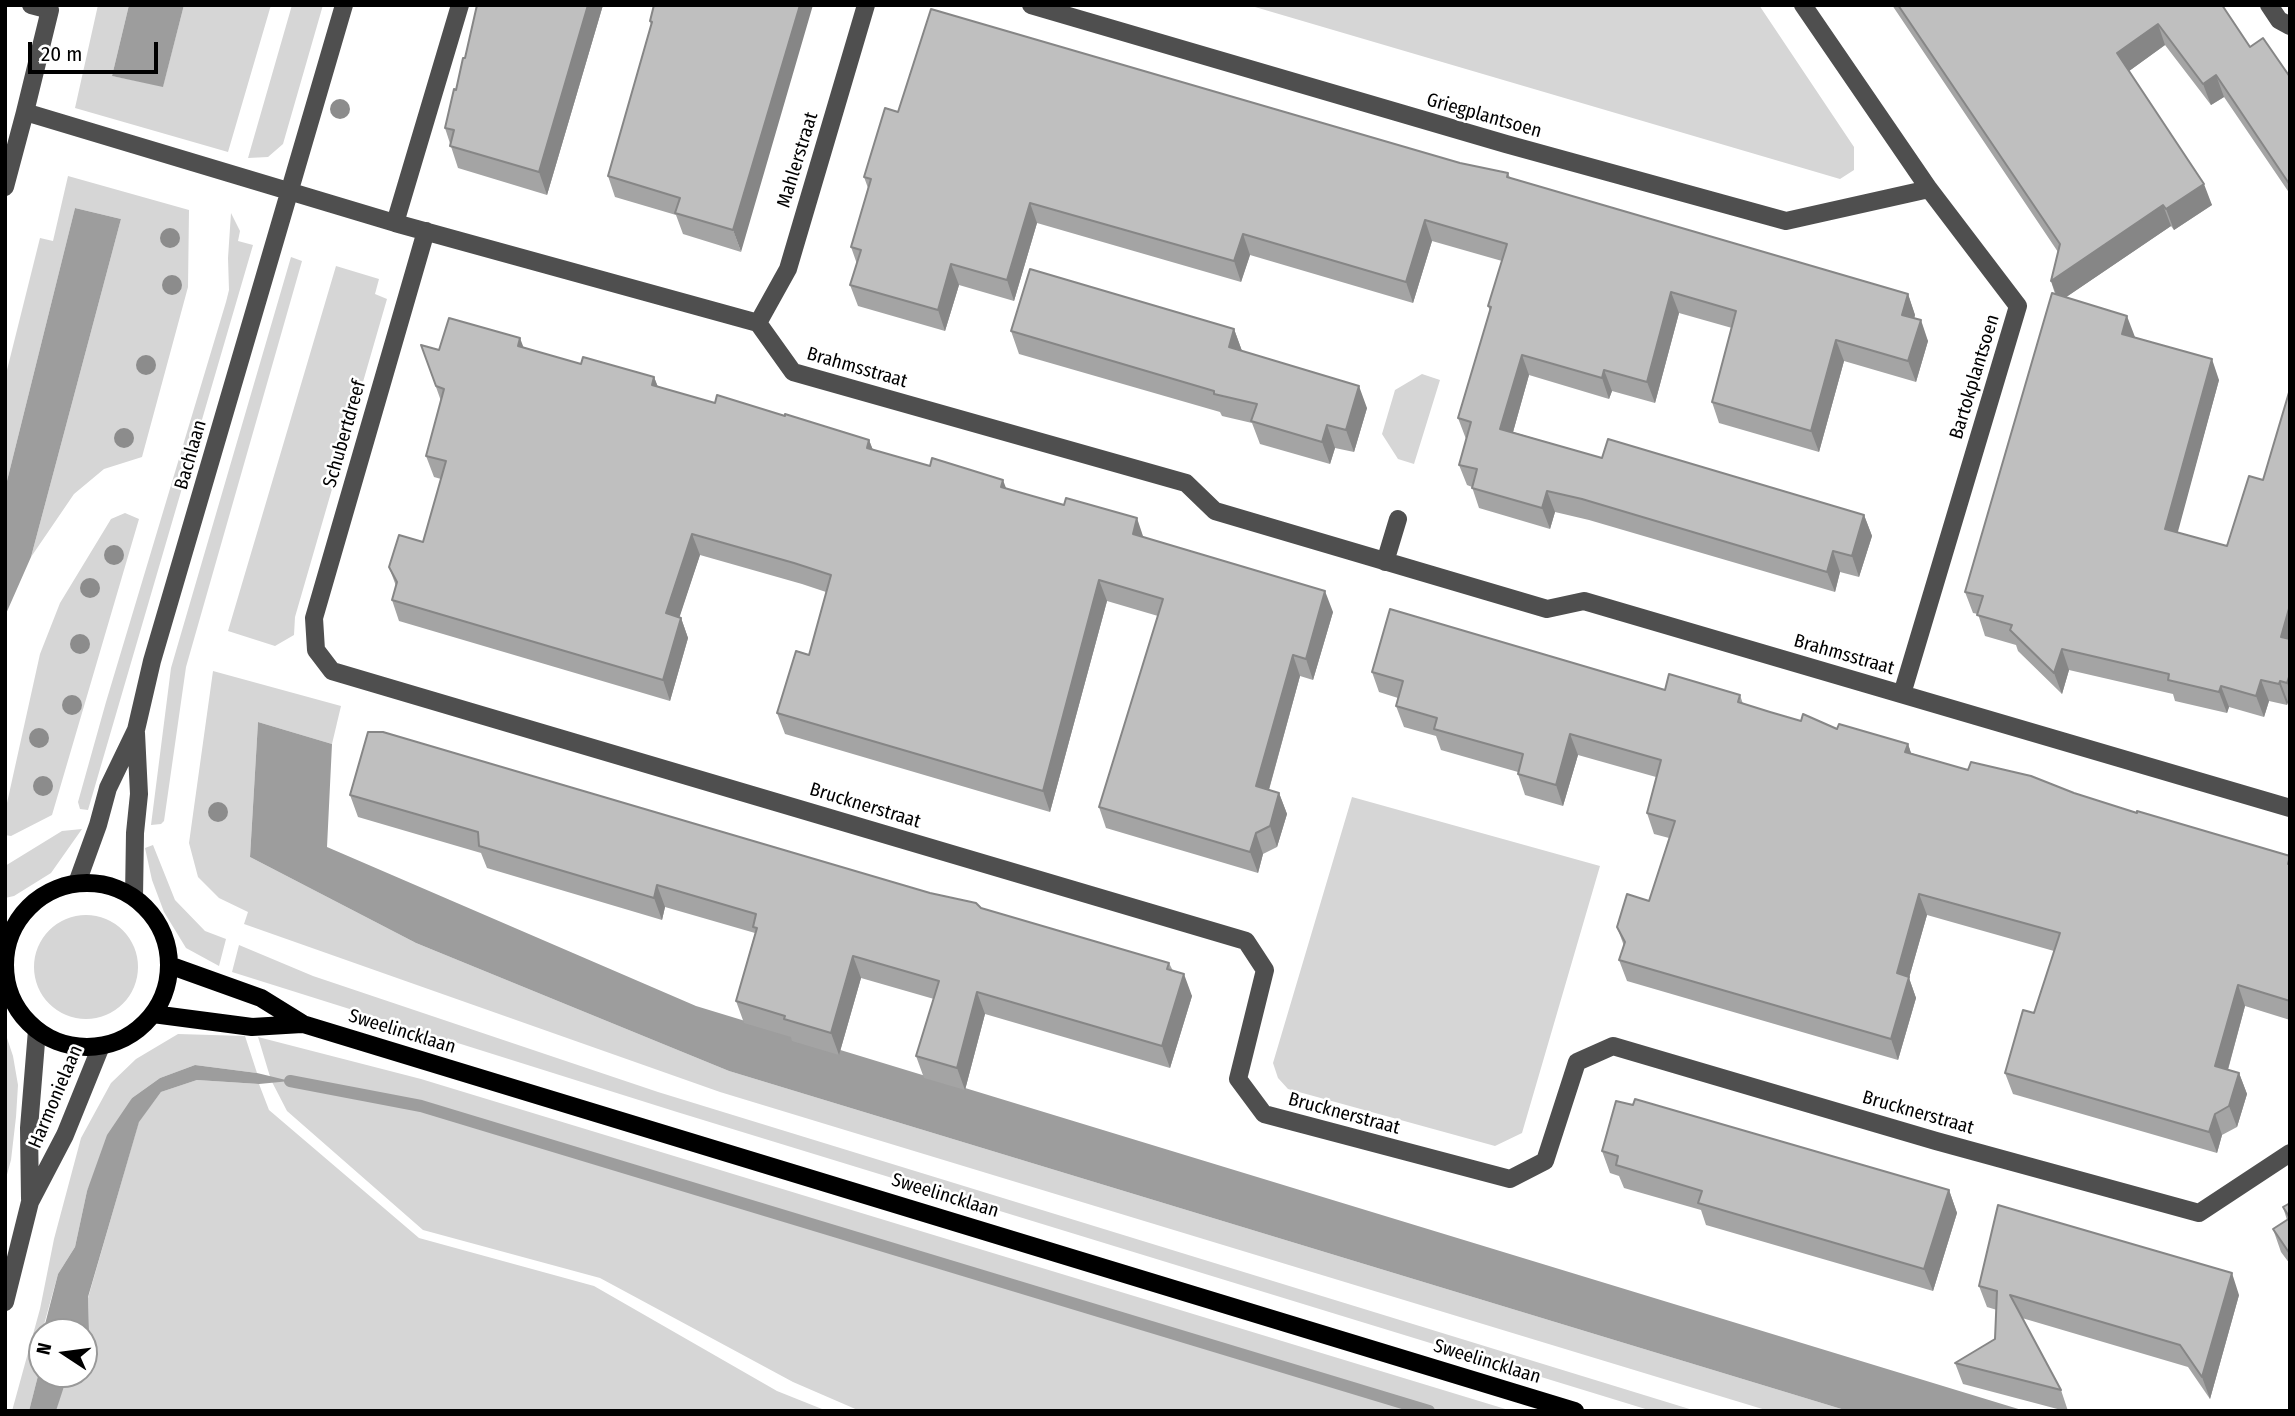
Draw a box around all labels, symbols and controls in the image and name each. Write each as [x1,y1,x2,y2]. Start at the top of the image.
scale bar [32,28,161,72]
text: 20 m [41,41,82,67]
street label: Griegplantsoen [1424,89,1544,143]
street label: Mahlerstraat [773,110,823,210]
street label: Bartokplantsoen [1945,312,2005,442]
street label: Brahmsstraat [804,343,910,393]
street label: Schubertdreef [319,378,371,490]
street label: Bachlaan [170,418,212,492]
street label: Brahmsstraat [1791,630,1897,680]
street label: Brucknerstraat [807,778,923,834]
street label: Sweelincklaan [346,1005,458,1059]
street label: Harmonielaan [24,1042,88,1152]
street label: Brucknerstraat [1860,1086,1976,1140]
street label: Brucknerstraat [1286,1088,1402,1140]
street label: Sweelincklaan [889,1169,1001,1223]
north arrow [28,1318,98,1388]
street label: Sweelincklaan [1431,1335,1543,1389]
text: N [32,1340,56,1357]

